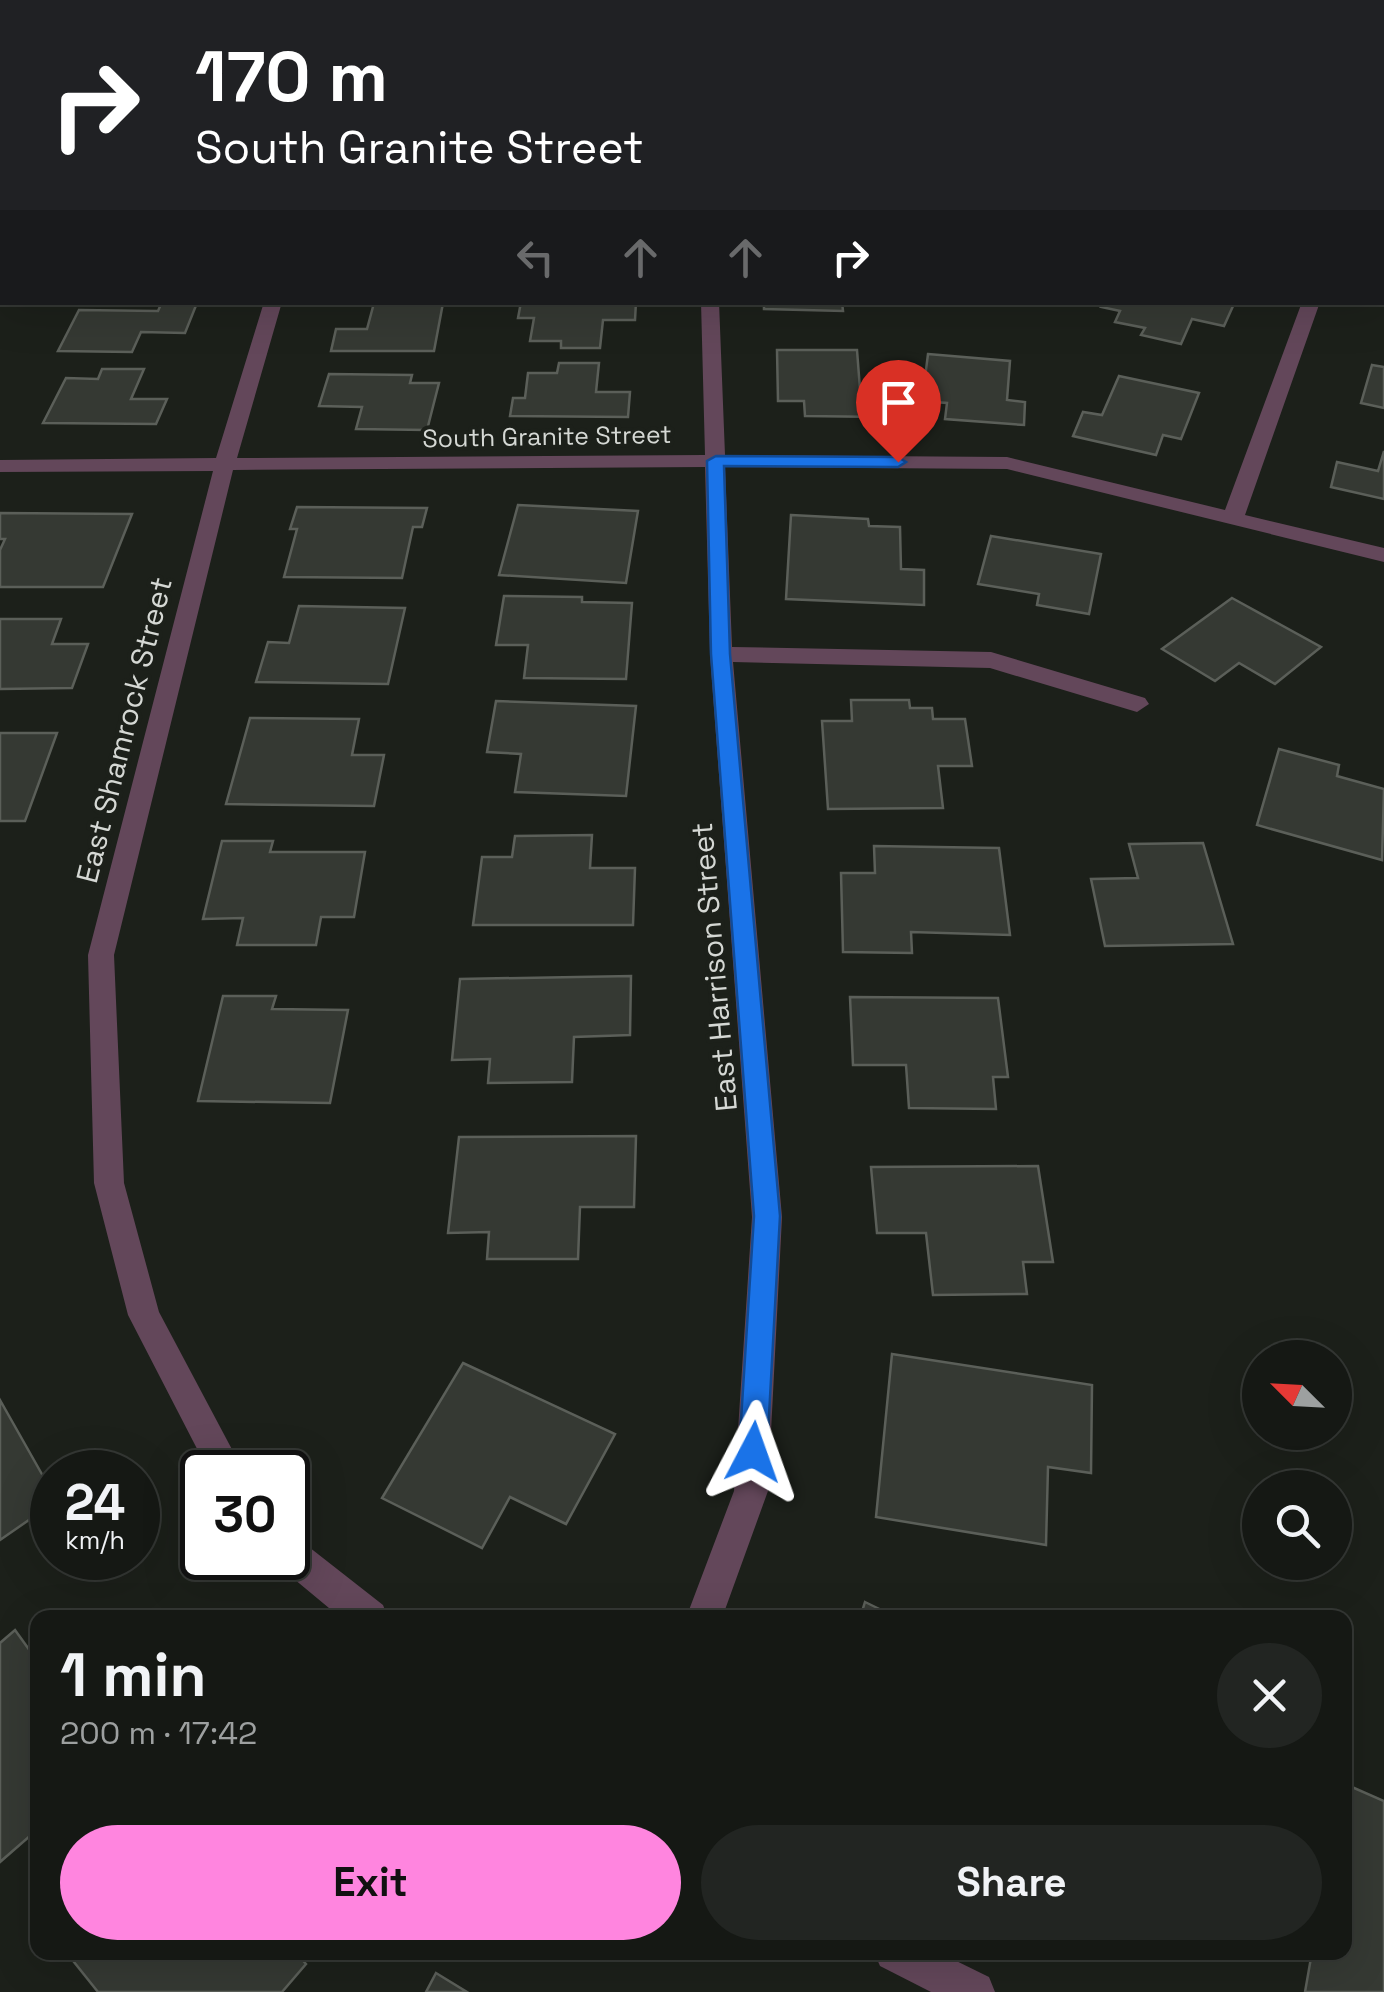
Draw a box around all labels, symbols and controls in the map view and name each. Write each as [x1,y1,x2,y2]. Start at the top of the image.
text: 170 m [195,32,388,121]
icon: right [30,40,160,170]
text: South Granite Street [195,119,644,176]
icon: left [508,230,563,285]
icon: ahead [613,230,668,285]
icon: ahead [718,230,773,285]
icon: right [823,230,878,285]
pin [856,360,941,463]
icon: arrive [871,375,926,430]
street label: South Granite Street [422,418,672,454]
street label: East Shamrock Street [67,573,181,887]
street label: East Harrison Street [682,821,746,1113]
north arrow [1242,1340,1352,1450]
map controls [1242,1340,1352,1580]
position arrow [701,1400,805,1504]
speed limit sign: 30 [180,1450,310,1580]
button: search [1242,1470,1352,1580]
text: 24 [65,1471,125,1535]
text: km/h [65,1524,125,1556]
text: 1 min [60,1637,207,1714]
button: close [1217,1643,1322,1748]
text: 200 m · 17:42 [60,1713,257,1753]
button: Exit [60,1825,681,1940]
button: Share [701,1825,1322,1940]

